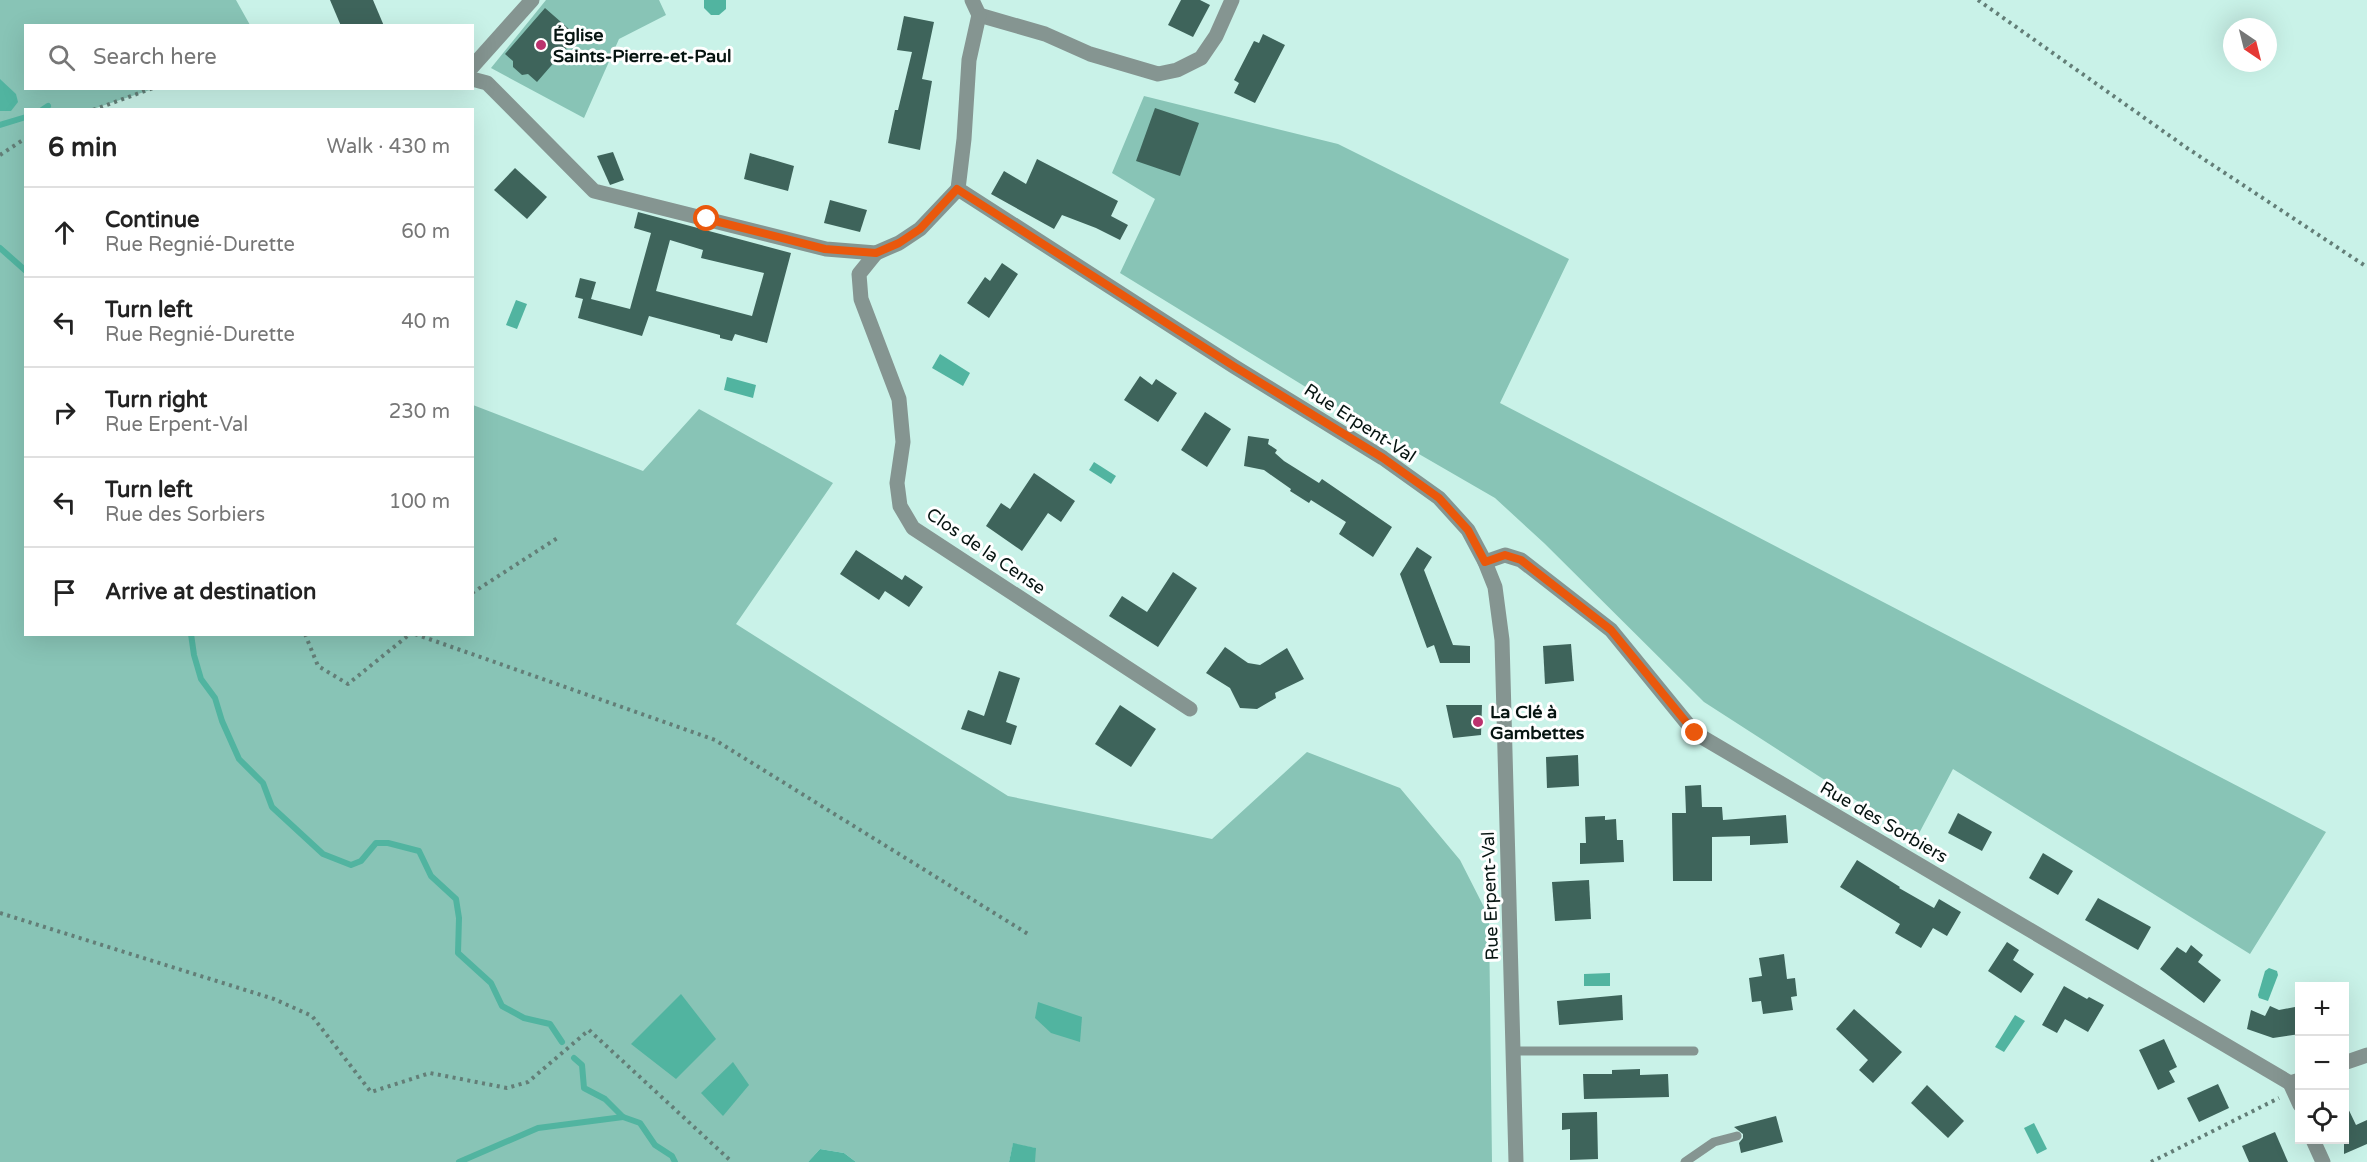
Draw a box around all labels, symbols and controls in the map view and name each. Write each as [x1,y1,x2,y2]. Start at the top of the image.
north arrow [2223,18,2277,72]
search box [24,24,474,90]
place label: Église Saints-Pierre-et-Paul [553,24,732,67]
marker: Église Saints-Pierre-et-Paul [534,38,548,52]
icon: search [45,41,78,74]
text: Search here [93,44,217,70]
text: 6 min [48,132,117,163]
text: Walk · 430 m [327,135,450,159]
route start [693,205,719,231]
text: Continue [105,207,200,233]
icon: ahead [48,216,81,249]
text: 60 m [401,220,450,244]
text: Rue Regnié-Durette [105,233,295,257]
text: Turn left [105,297,193,323]
icon: left [48,306,81,339]
text: 40 m [401,310,450,334]
text: Rue Regnié-Durette [105,323,295,347]
street label: Rue Erpent-Val [1300,379,1420,467]
text: Turn right [105,387,207,413]
icon: right [48,396,81,429]
text: 230 m [389,400,450,424]
text: Rue Erpent-Val [105,413,248,437]
text: Turn left [105,477,193,503]
icon: left [48,486,81,519]
text: 100 m [389,490,450,514]
text: Rue des Sorbiers [105,503,265,527]
street label: Clos de la Cense [922,503,1050,599]
icon: arrive [48,576,81,609]
text: Arrive at destination [105,579,316,605]
place label: La Clé à Gambettes [1490,701,1585,744]
marker: La Clé à Gambettes [1471,715,1485,729]
route end [1681,719,1707,745]
street label: Rue des Sorbiers [1816,776,1952,868]
street label: Rue Erpent-Val [1477,831,1503,961]
map controls [2295,982,2349,1144]
button: + [2295,982,2349,1036]
button: − [2295,1036,2349,1090]
button: locate [2295,1090,2349,1144]

